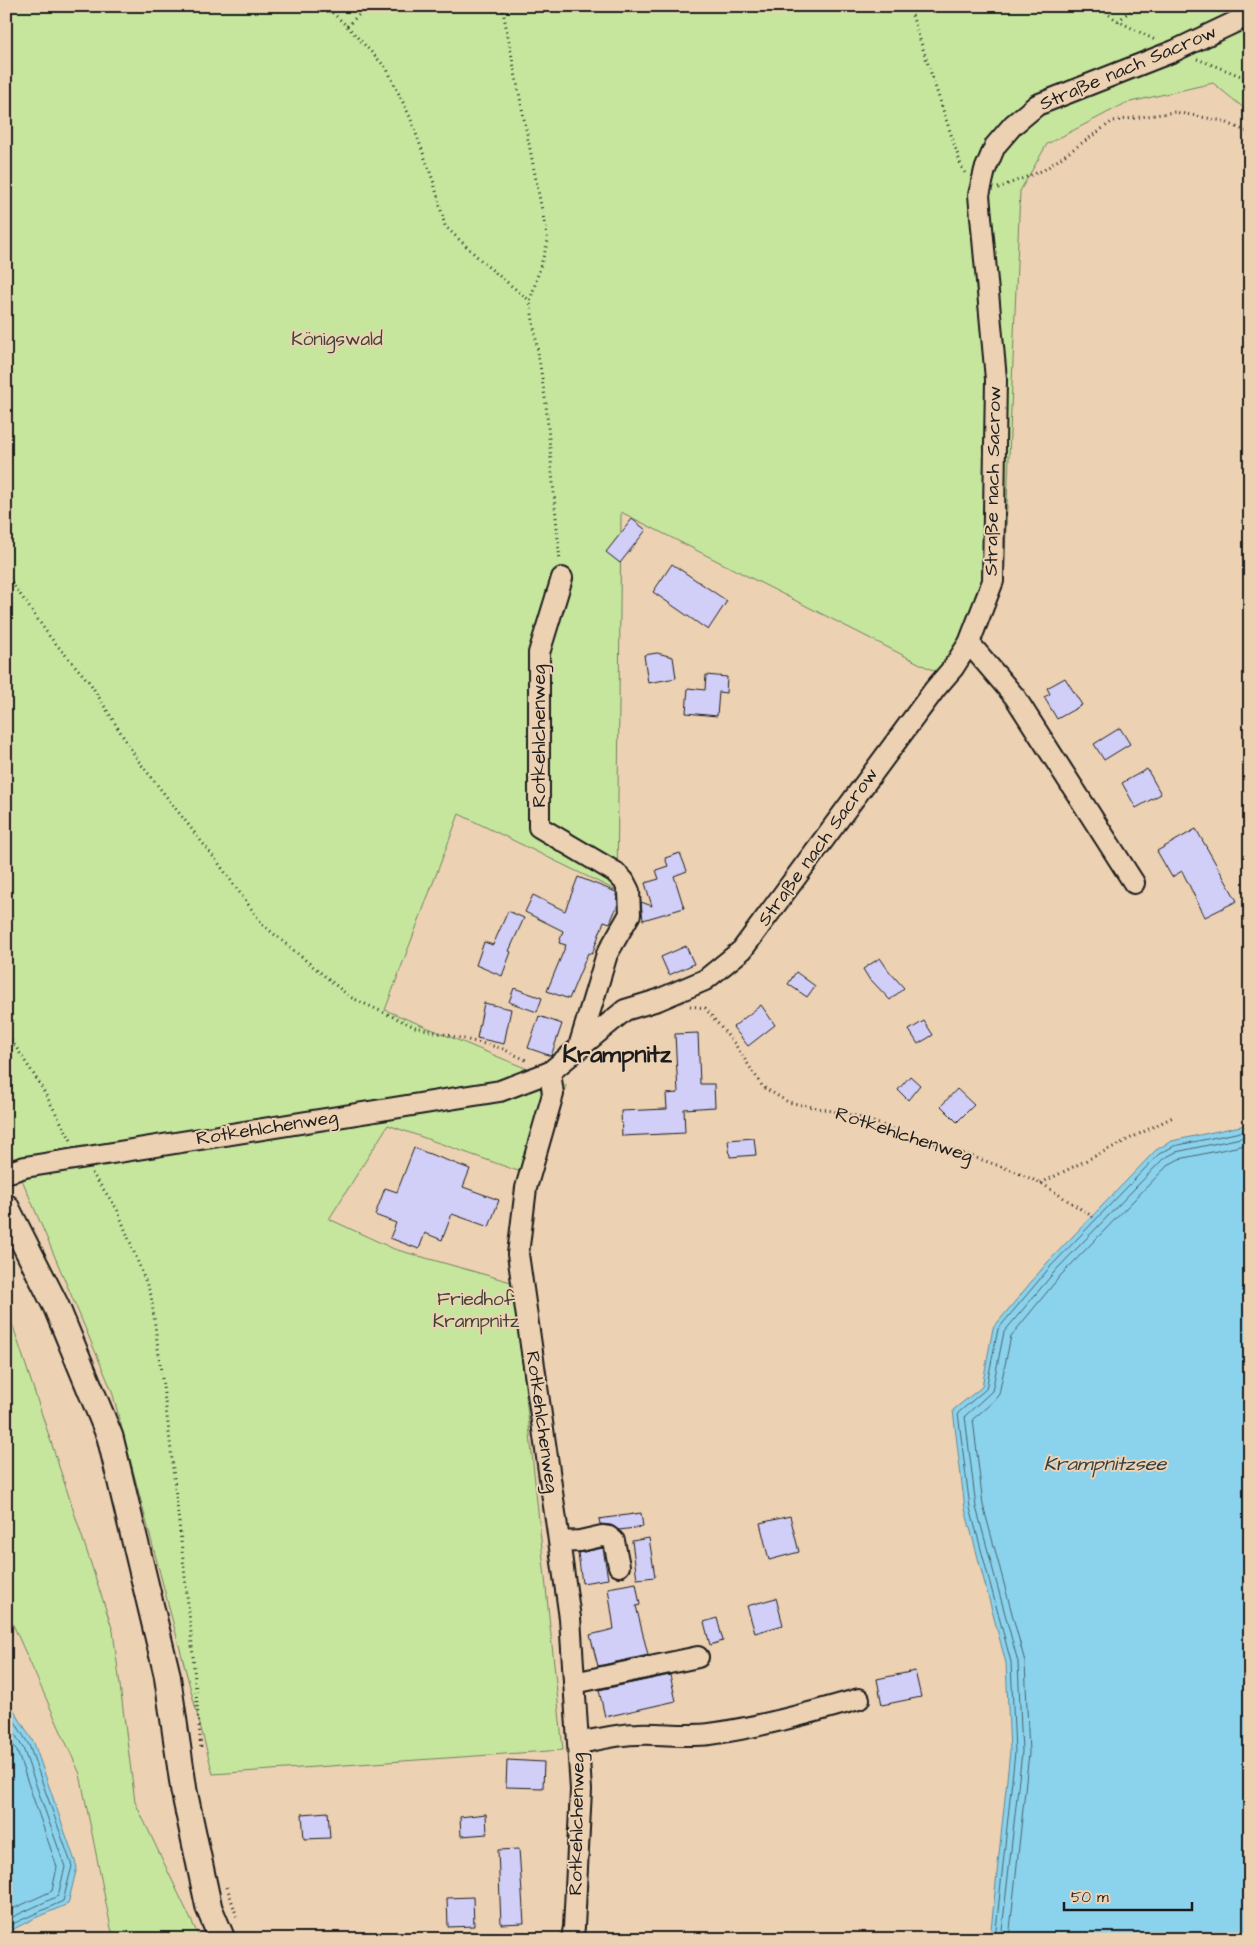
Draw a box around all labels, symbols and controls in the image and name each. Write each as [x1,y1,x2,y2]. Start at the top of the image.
street label: Straße nach Sacrow [1035,18,1221,118]
park label: Königswald [291,326,383,354]
street label: Straße nach Sacrow [978,386,1008,576]
street label: Rotkehlchenweg [526,664,554,807]
street label: Straße nach Sacrow [751,762,885,932]
district label: Krampnitz [562,1038,673,1072]
street label: Rotkehlchenweg [832,1100,976,1171]
street label: Rotkehlchenweg [194,1103,340,1154]
park label: Friedhof Krampnitz [433,1286,520,1335]
street label: Rotkehlchenweg [518,1349,565,1495]
water label: Krampnitzsee [1044,1450,1168,1478]
street label: Rotkehlchenweg [562,1752,593,1896]
scale bar [1064,1880,1191,1912]
text: 50 m [1071,1887,1109,1908]

